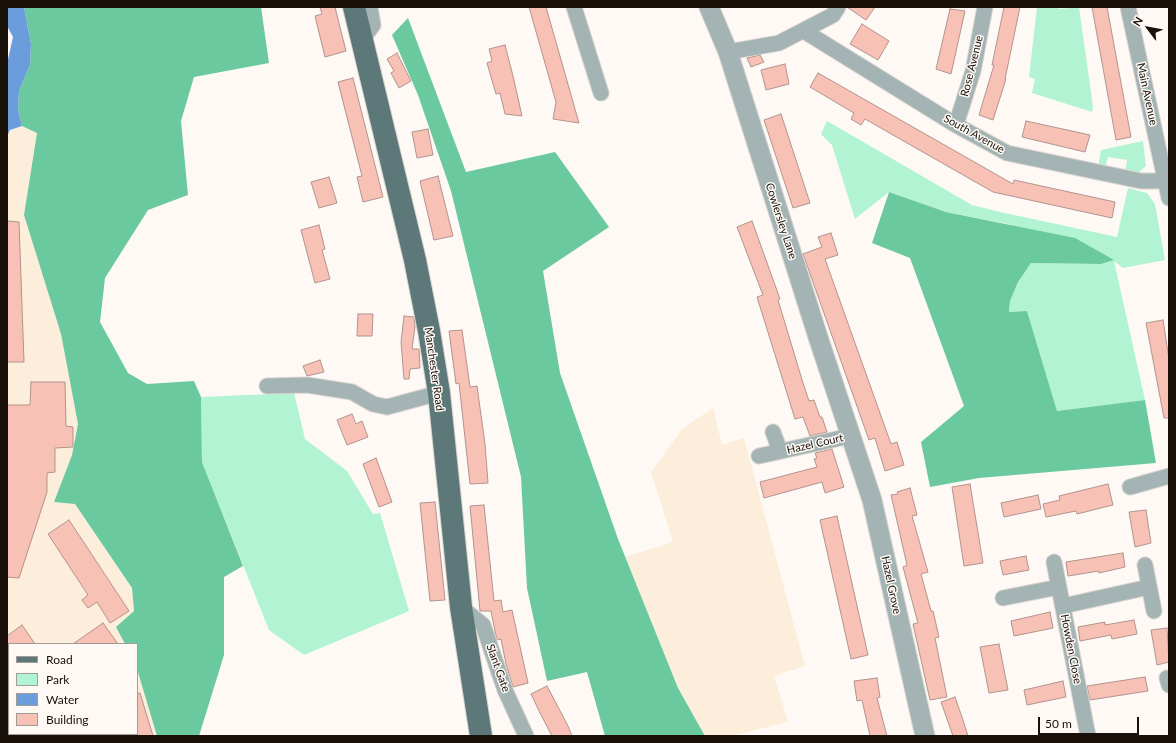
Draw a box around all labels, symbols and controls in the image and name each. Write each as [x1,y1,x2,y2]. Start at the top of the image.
north arrow [1128,8,1168,48]
text: N [1130,14,1145,28]
street label: Rose Avenue [958,34,986,98]
street label: Main Avenue [1134,62,1160,126]
street label: South Avenue [941,112,1007,156]
street label: Cowlersley Lane [763,181,799,261]
street label: Manchester Road [422,326,446,412]
street label: Hazel Court [786,431,844,457]
street label: Hazel Grove [878,555,904,615]
street label: Howden Close [1058,613,1084,685]
street label: Slant Gate [483,642,513,694]
legend [8,643,138,735]
text: Road [46,652,73,667]
text: Park [46,672,69,687]
text: Water [46,692,79,707]
scale bar [1040,709,1141,735]
text: Building [46,712,89,727]
text: 50 m [1045,716,1072,731]

